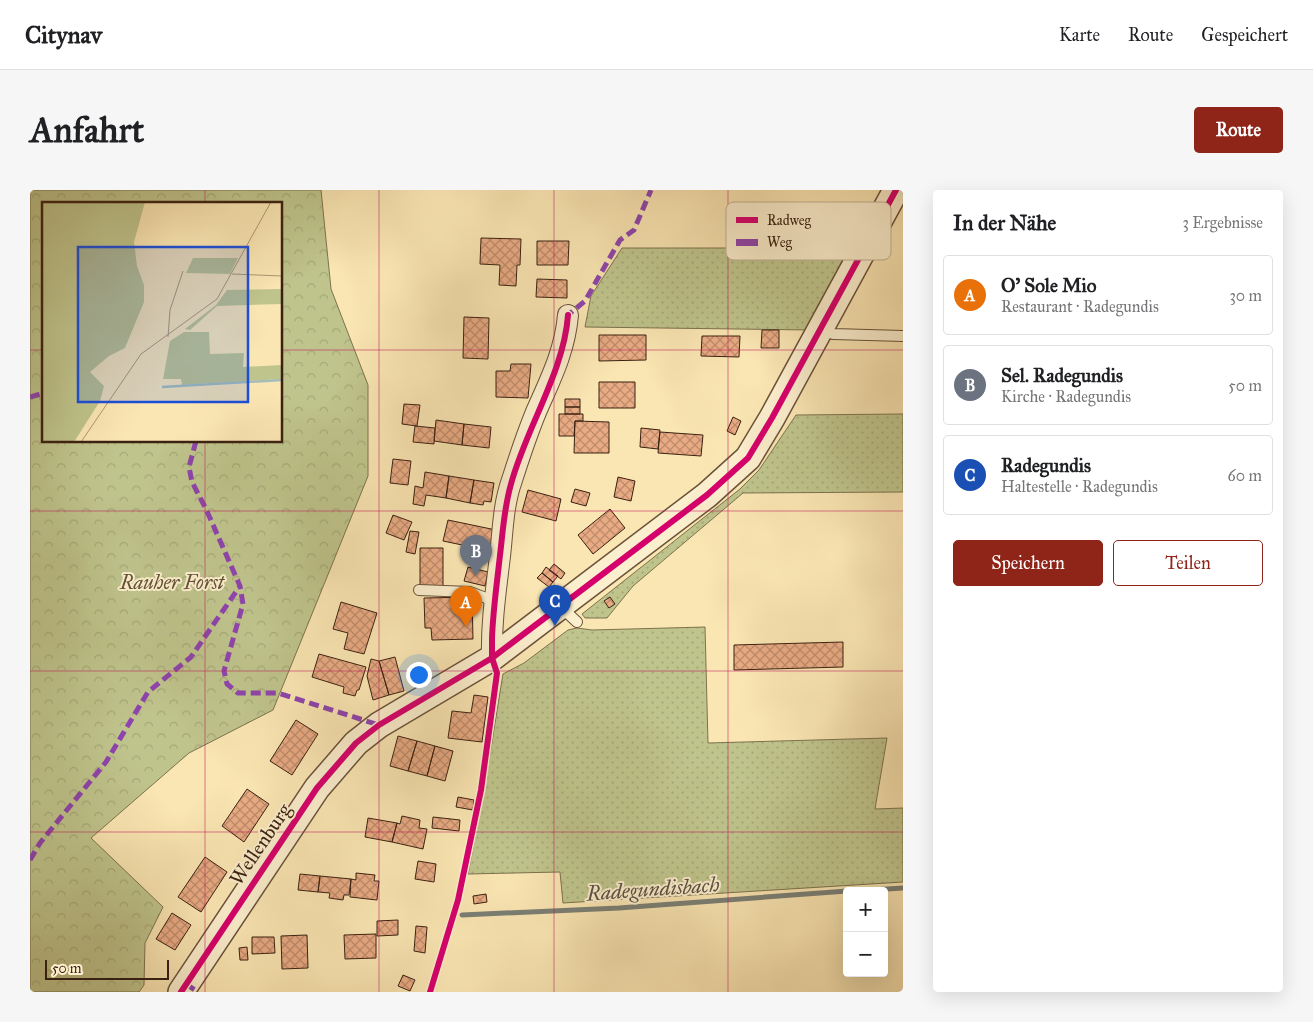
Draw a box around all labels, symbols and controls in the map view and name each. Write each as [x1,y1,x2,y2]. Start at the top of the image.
text: Citynav [25,20,102,50]
text: Karte [1059,24,1100,46]
text: Route [1128,24,1173,46]
text: Gespeichert [1201,24,1288,46]
button: Route [1194,107,1283,153]
text: Anfahrt [30,109,144,152]
inset map [42,202,282,442]
legend [726,202,891,260]
text: In der Nähe [953,210,1056,236]
text: Radweg [767,212,812,229]
text: 3 Ergebnisse [1182,213,1263,232]
text: Weg [767,234,793,251]
text: O' Sole Mio [1001,274,1096,297]
text: A [965,286,975,305]
text: 30 m [1229,286,1262,305]
text: Restaurant · Radegundis [1001,297,1159,316]
text: Sel. Radegundis [1001,364,1123,387]
text: B [965,376,975,395]
text: 50 m [1228,376,1262,395]
text: Kirche · Radegundis [1001,387,1131,406]
text: Radegundis [1001,454,1091,477]
text: C [965,466,975,485]
text: 60 m [1228,466,1262,485]
text: Haltestelle · Radegundis [1001,477,1158,496]
pin: B [460,535,492,576]
button: Speichern [953,540,1103,586]
button: Teilen [1113,540,1263,586]
park label: Rauher Forst [119,570,226,594]
pin: C [539,585,571,626]
pin: A [450,586,482,627]
your location [406,662,432,688]
street label: Wellenburg [224,798,297,890]
water label: Radegundisbach [585,871,720,907]
map controls [843,887,888,977]
button: + [843,887,888,932]
button: − [843,932,888,977]
scale bar [45,957,169,980]
text: 50 m [52,960,81,977]

